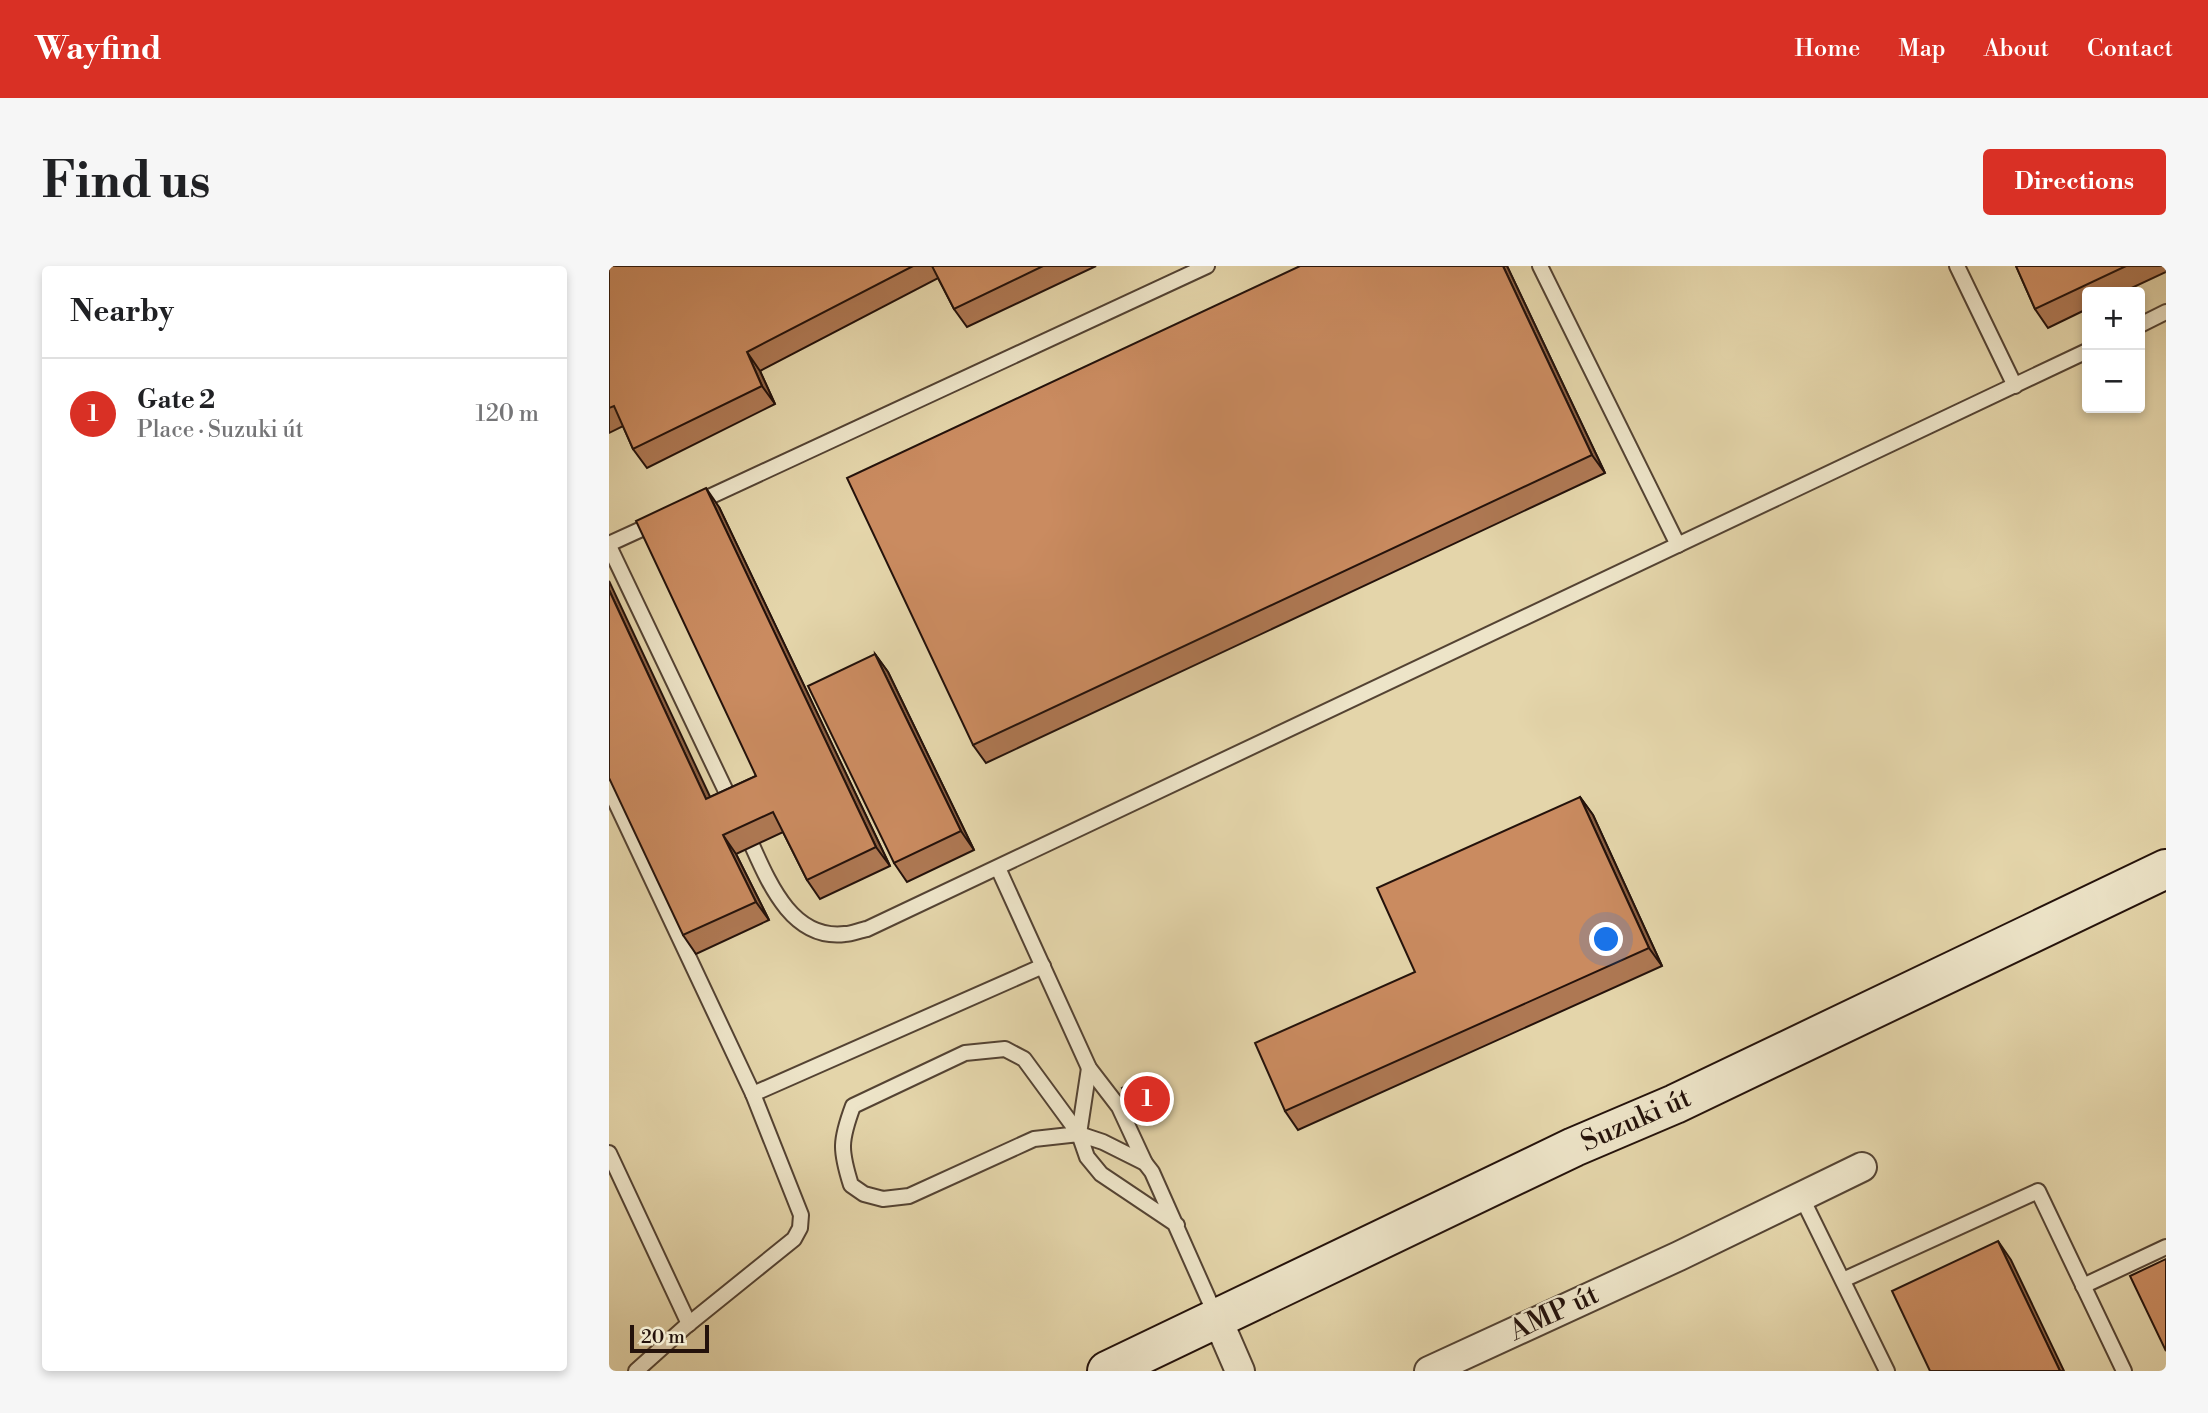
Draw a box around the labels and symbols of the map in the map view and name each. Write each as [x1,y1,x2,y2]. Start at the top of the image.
your location [1589,922,1623,956]
pin: 1 [1124,1073,1170,1125]
street label: Suzuki út [1575,1080,1697,1160]
street label: AMP út [1503,1277,1604,1349]
scale bar [630,1322,709,1354]

